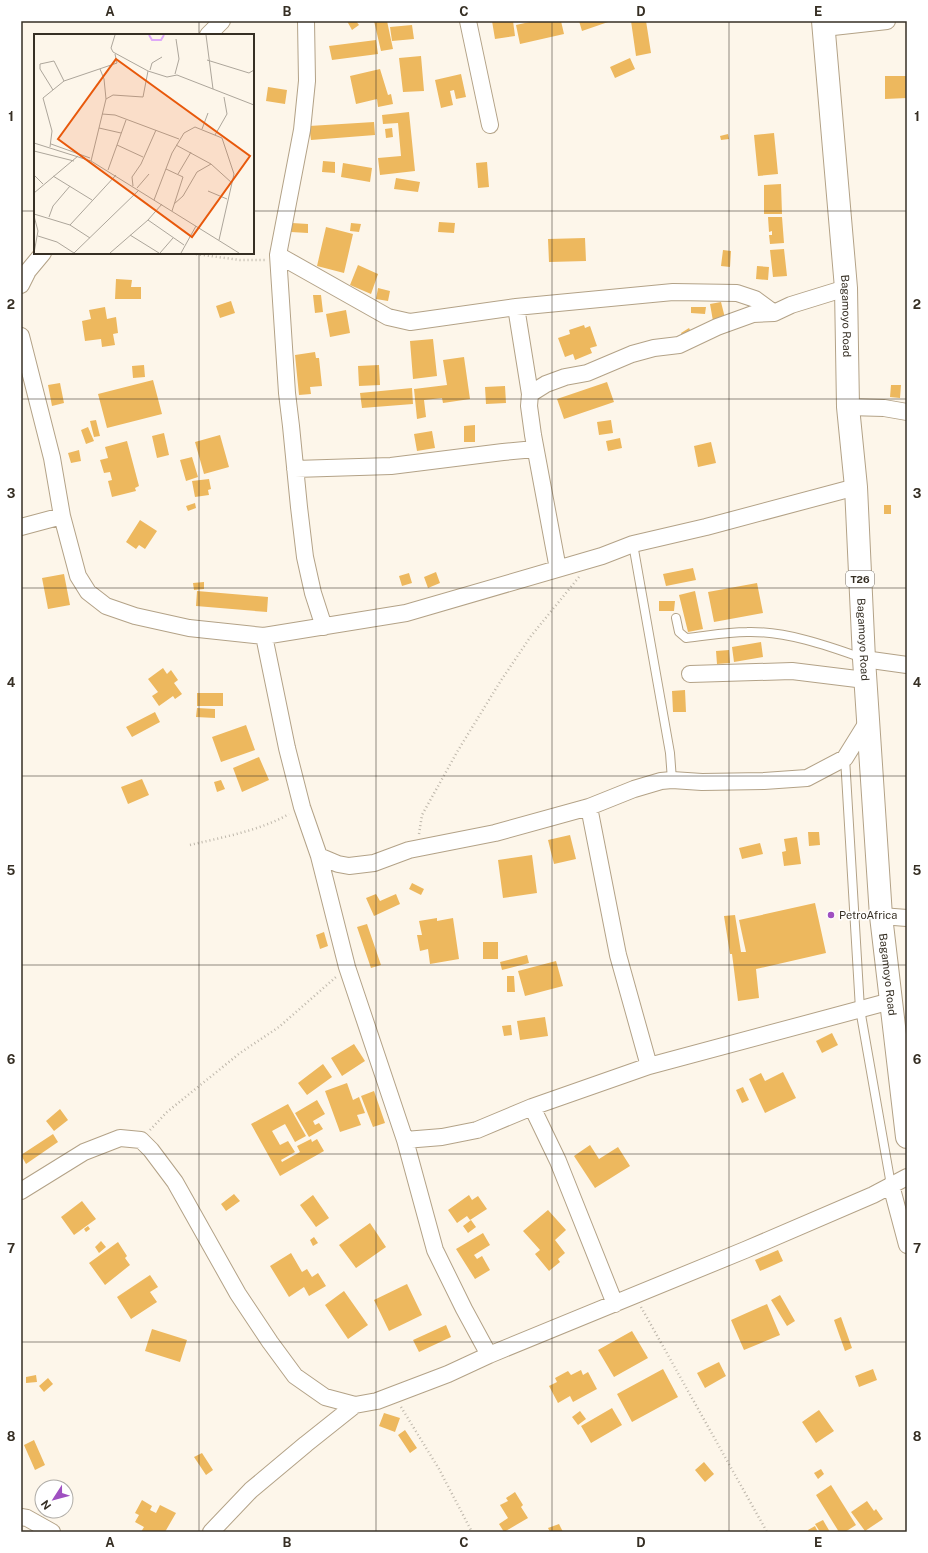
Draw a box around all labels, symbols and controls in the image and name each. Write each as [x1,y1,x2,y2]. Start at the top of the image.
text: A [105,4,115,19]
text: B [283,4,292,19]
text: C [459,4,469,19]
text: D [636,4,646,19]
text: E [814,4,822,19]
inset map [34,34,254,254]
text: 1 [8,109,14,124]
text: 1 [914,109,920,124]
street label: Bagamoyo Road [839,274,853,357]
text: 2 [7,297,15,312]
text: 2 [913,297,921,312]
text: 3 [7,486,16,501]
text: 3 [913,486,922,501]
road number: T26 [846,571,874,587]
street label: Bagamoyo Road [855,598,871,681]
text: 4 [7,675,16,690]
text: 4 [913,675,922,690]
text: 5 [7,863,16,878]
text: 5 [913,863,922,878]
place label: PetroAfrica [839,909,897,921]
marker: PetroAfrica [826,910,836,920]
street label: Bagamoyo Road [877,933,899,1016]
text: 6 [7,1052,16,1067]
text: 6 [913,1052,922,1067]
text: 7 [7,1241,15,1256]
text: 7 [913,1241,921,1256]
text: 8 [7,1429,16,1444]
text: 8 [913,1429,922,1444]
north arrow [34,1479,74,1519]
text: N [39,1498,53,1512]
text: A [105,1535,115,1550]
text: B [283,1535,292,1550]
text: C [459,1535,469,1550]
text: D [636,1535,646,1550]
text: E [814,1535,822,1550]

